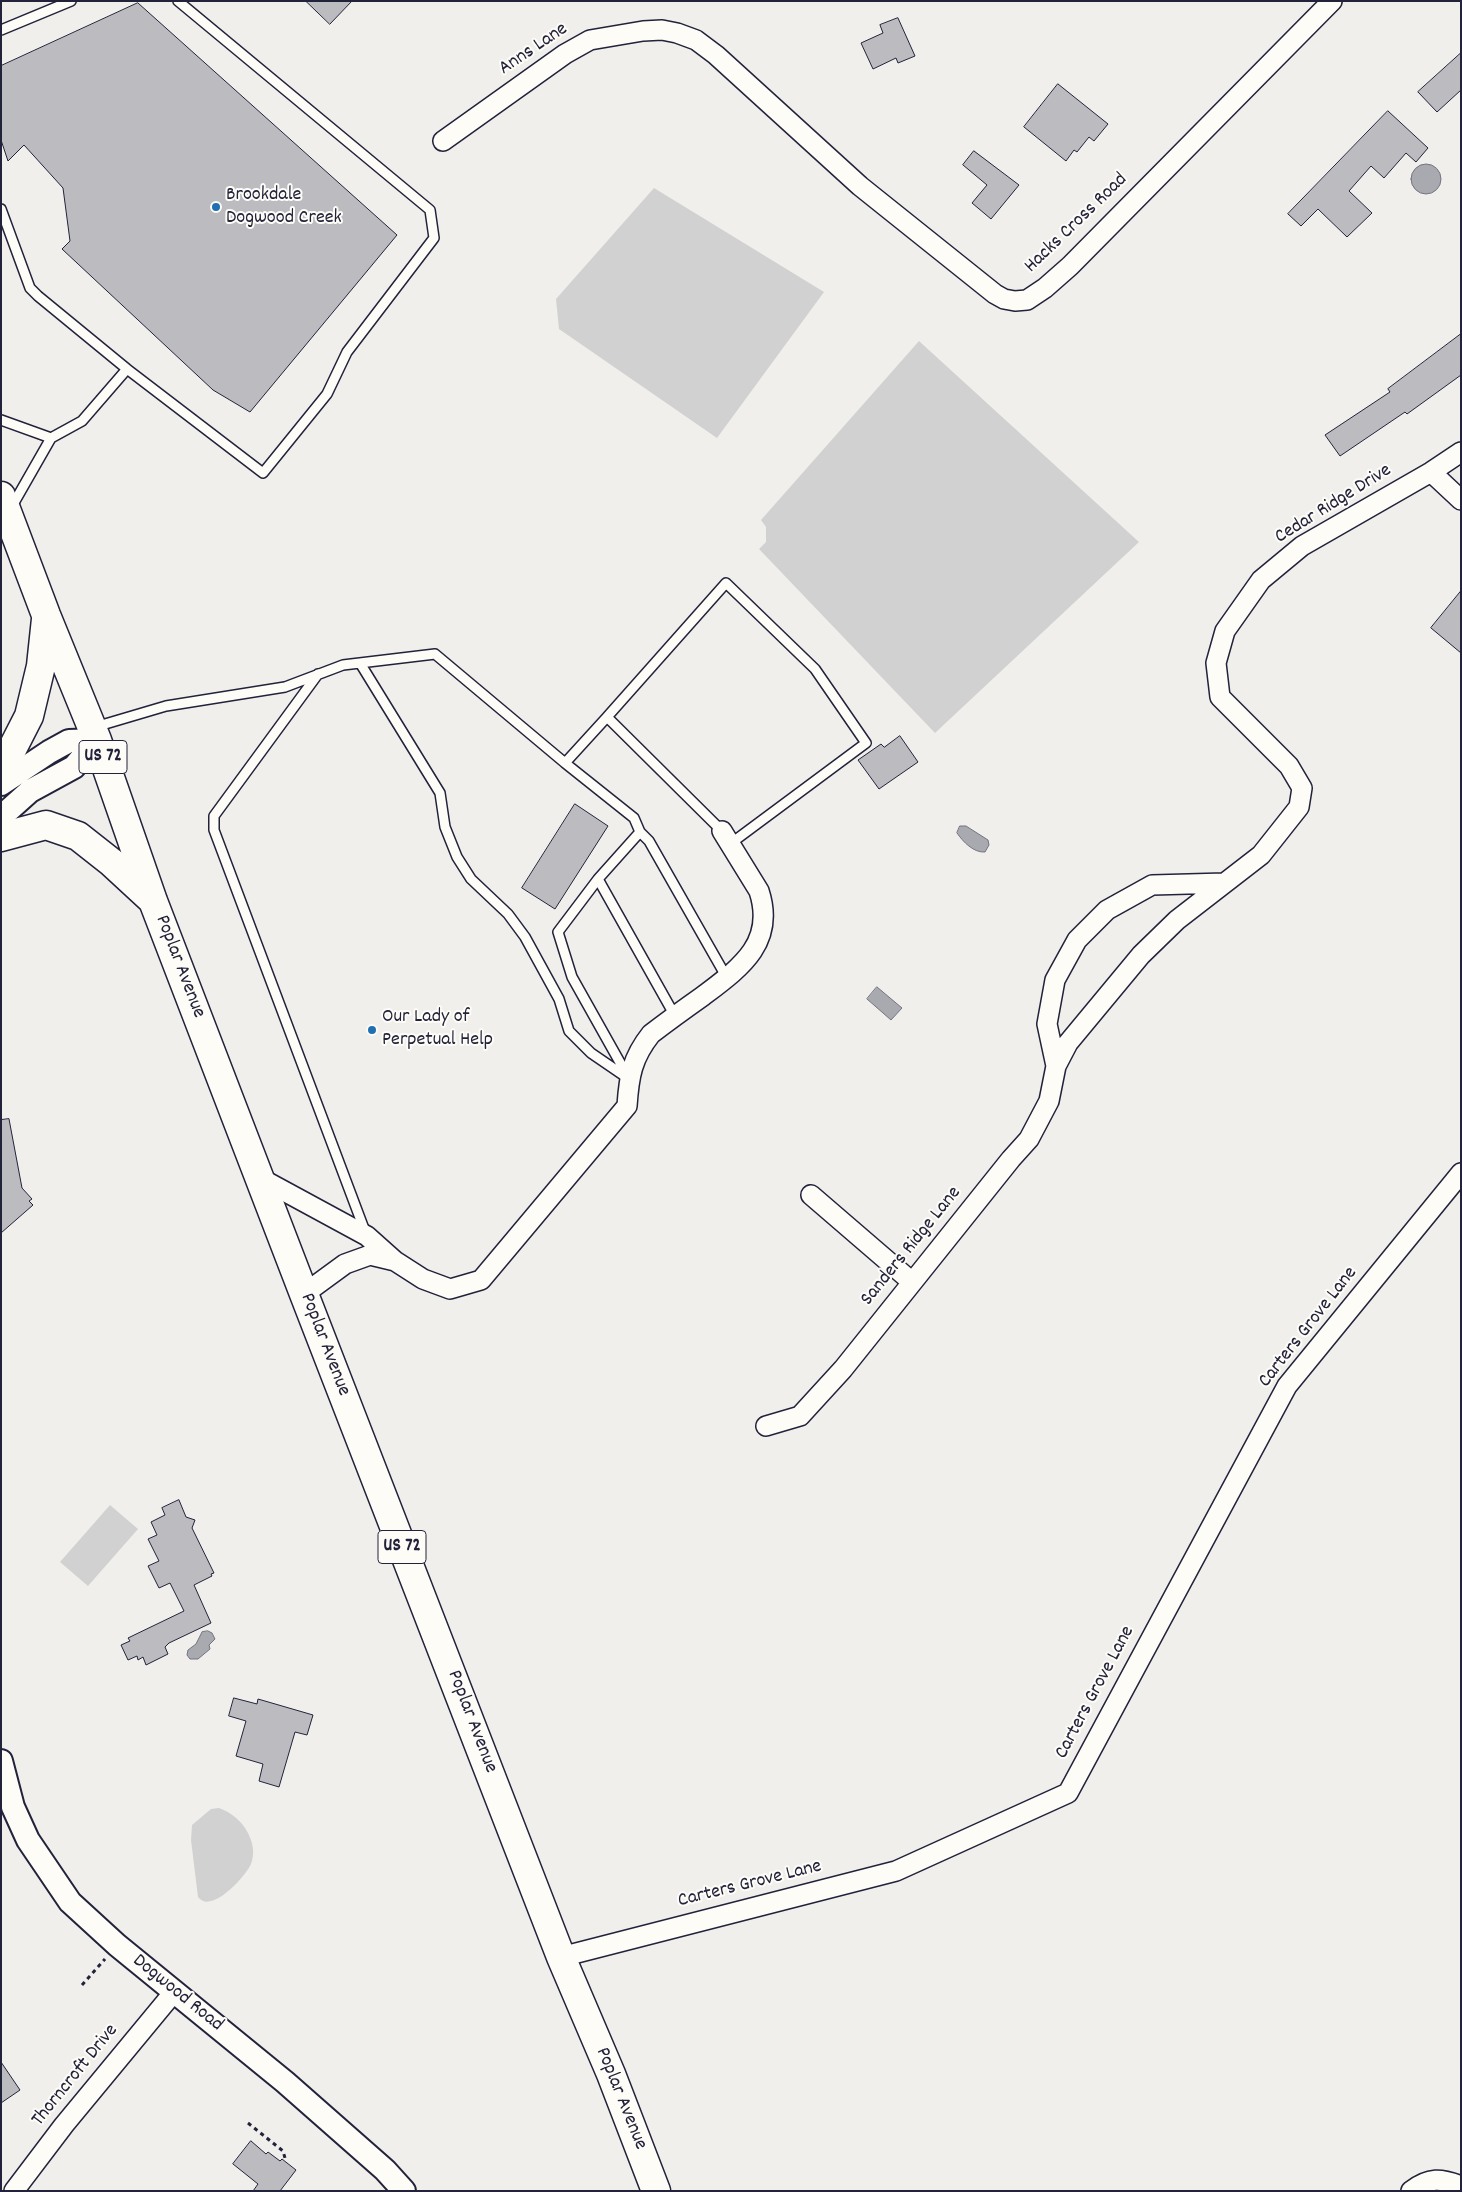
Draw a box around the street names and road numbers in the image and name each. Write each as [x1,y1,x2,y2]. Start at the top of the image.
street label: Anns Lane [495,18,573,82]
street label: Hacks Cross Road [1021,169,1133,279]
street label: Cedar Ridge Drive [1271,460,1397,550]
road number: US 72 [79,740,127,774]
street label: Poplar Avenue [148,912,210,1022]
street label: Sanders Ridge Lane [857,1182,967,1312]
street label: Carters Grove Lane [1254,1263,1364,1393]
street label: Poplar Avenue [293,1290,355,1400]
road number: US 72 [378,1530,426,1564]
street label: Carters Grove Lane [1051,1622,1141,1764]
street label: Poplar Avenue [440,1667,502,1777]
street label: Carters Grove Lane [676,1856,824,1914]
street label: Dogwood Road [127,1950,227,2038]
street label: Thorncroft Drive [27,2020,125,2132]
street label: Poplar Avenue [589,2044,651,2154]

